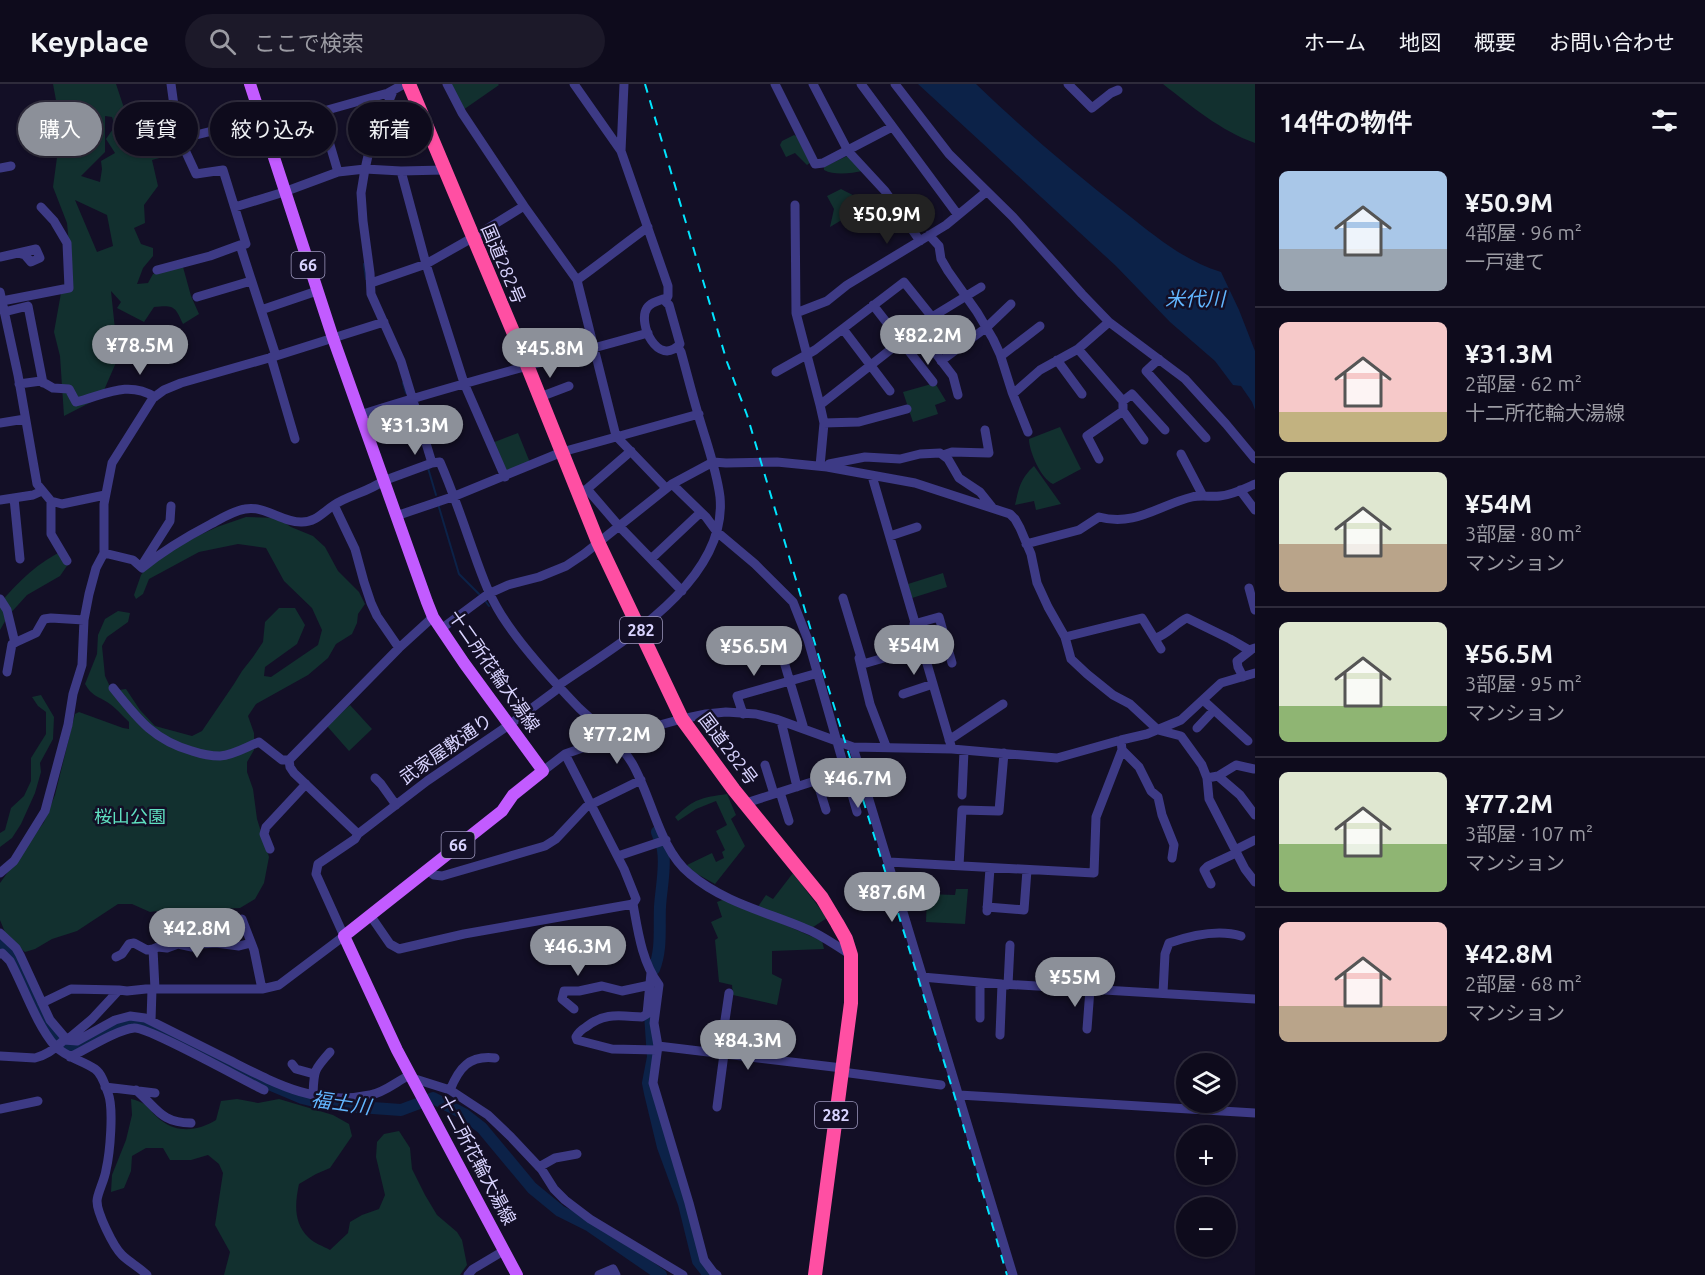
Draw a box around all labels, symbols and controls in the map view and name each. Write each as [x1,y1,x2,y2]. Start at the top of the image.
search box [185,14,605,68]
icon: search [206,25,239,58]
text: Keyplace [30,26,149,57]
text: ここで検索 [254,30,364,55]
text: ホーム [1304,30,1366,54]
text: 地図 [1399,30,1441,54]
text: 概要 [1474,30,1516,54]
text: お問い合わせ [1549,30,1675,54]
chip: 購入 [18,102,102,156]
chip: 賃貸 [114,102,198,156]
chip: 絞り込み [210,102,336,156]
chip: 新着 [348,102,432,156]
icon: filters [1648,104,1681,137]
text: 14件の物件 [1279,108,1412,137]
text: ¥50.9M [1465,188,1553,217]
pin: ¥50.9M [838,194,936,245]
icon: home [1327,195,1399,267]
text: ¥50.9M [853,202,921,225]
street label: 国道282号 [478,221,530,306]
text: 4部屋 · 96 m² [1465,221,1582,244]
text: 一戸建て [1465,250,1545,273]
road number: 66 [292,252,324,278]
water label: 米代川 [1165,287,1227,310]
pin: ¥82.2M [879,315,977,366]
text: ¥82.2M [894,323,962,346]
pin: ¥78.5M [91,325,189,376]
pin: ¥45.8M [501,328,599,379]
text: ¥78.5M [106,333,174,356]
text: ¥45.8M [516,336,584,359]
text: ¥31.3M [1465,339,1553,368]
icon: home [1327,346,1399,418]
text: 2部屋 · 62 m² [1465,372,1582,395]
text: 十二所花輪大湯線 [1465,401,1625,424]
pin: ¥31.3M [366,405,464,456]
text: ¥31.3M [381,413,449,436]
text: ¥54M [1465,489,1532,518]
icon: home [1327,496,1399,568]
text: 3部屋 · 80 m² [1465,522,1582,545]
text: マンション [1465,551,1565,574]
street label: 十二所花輪大湯線 [445,606,544,735]
road number: 282 [620,617,662,643]
pin: ¥54M [878,625,950,676]
pin: ¥56.5M [705,626,803,677]
text: ¥54M [888,633,940,656]
text: ¥56.5M [720,634,788,657]
text: ¥56.5M [1465,639,1553,668]
icon: home [1327,646,1399,718]
text: 3部屋 · 95 m² [1465,672,1582,695]
text: マンション [1465,701,1565,724]
street label: 武家屋敷通り [395,709,495,787]
street label: 国道282号 [695,709,762,788]
pin: ¥77.2M [568,714,666,765]
text: ¥77.2M [583,722,651,745]
pin: ¥46.7M [809,758,907,809]
text: ¥46.7M [824,766,892,789]
text: ¥77.2M [1465,789,1553,818]
icon: home [1327,796,1399,868]
park label: 桜山公園 [94,806,166,826]
text: 3部屋 · 107 m² [1465,822,1593,845]
road number: 66 [442,832,474,858]
text: マンション [1465,851,1565,874]
pin: ¥87.6M [843,872,941,923]
text: ¥87.6M [858,880,926,903]
pin: ¥42.8M [148,908,246,959]
text: ¥42.8M [163,916,231,939]
pin: ¥46.3M [529,926,627,977]
text: ¥46.3M [544,934,612,957]
text: ¥42.8M [1465,939,1553,968]
icon: home [1327,946,1399,1018]
pin: ¥55M [1039,957,1111,1008]
text: ¥55M [1049,965,1101,988]
text: 2部屋 · 68 m² [1465,972,1582,995]
text: マンション [1465,1001,1565,1024]
pin: ¥84.3M [699,1020,797,1071]
text: ¥84.3M [714,1028,782,1051]
map controls [1176,1053,1236,1257]
button: layers [1176,1053,1236,1113]
water label: 福士川 [310,1087,374,1118]
street label: 十二所花輪大湯線 [435,1091,521,1228]
road number: 282 [815,1102,857,1128]
button: + [1176,1125,1236,1185]
button: − [1176,1197,1236,1257]

